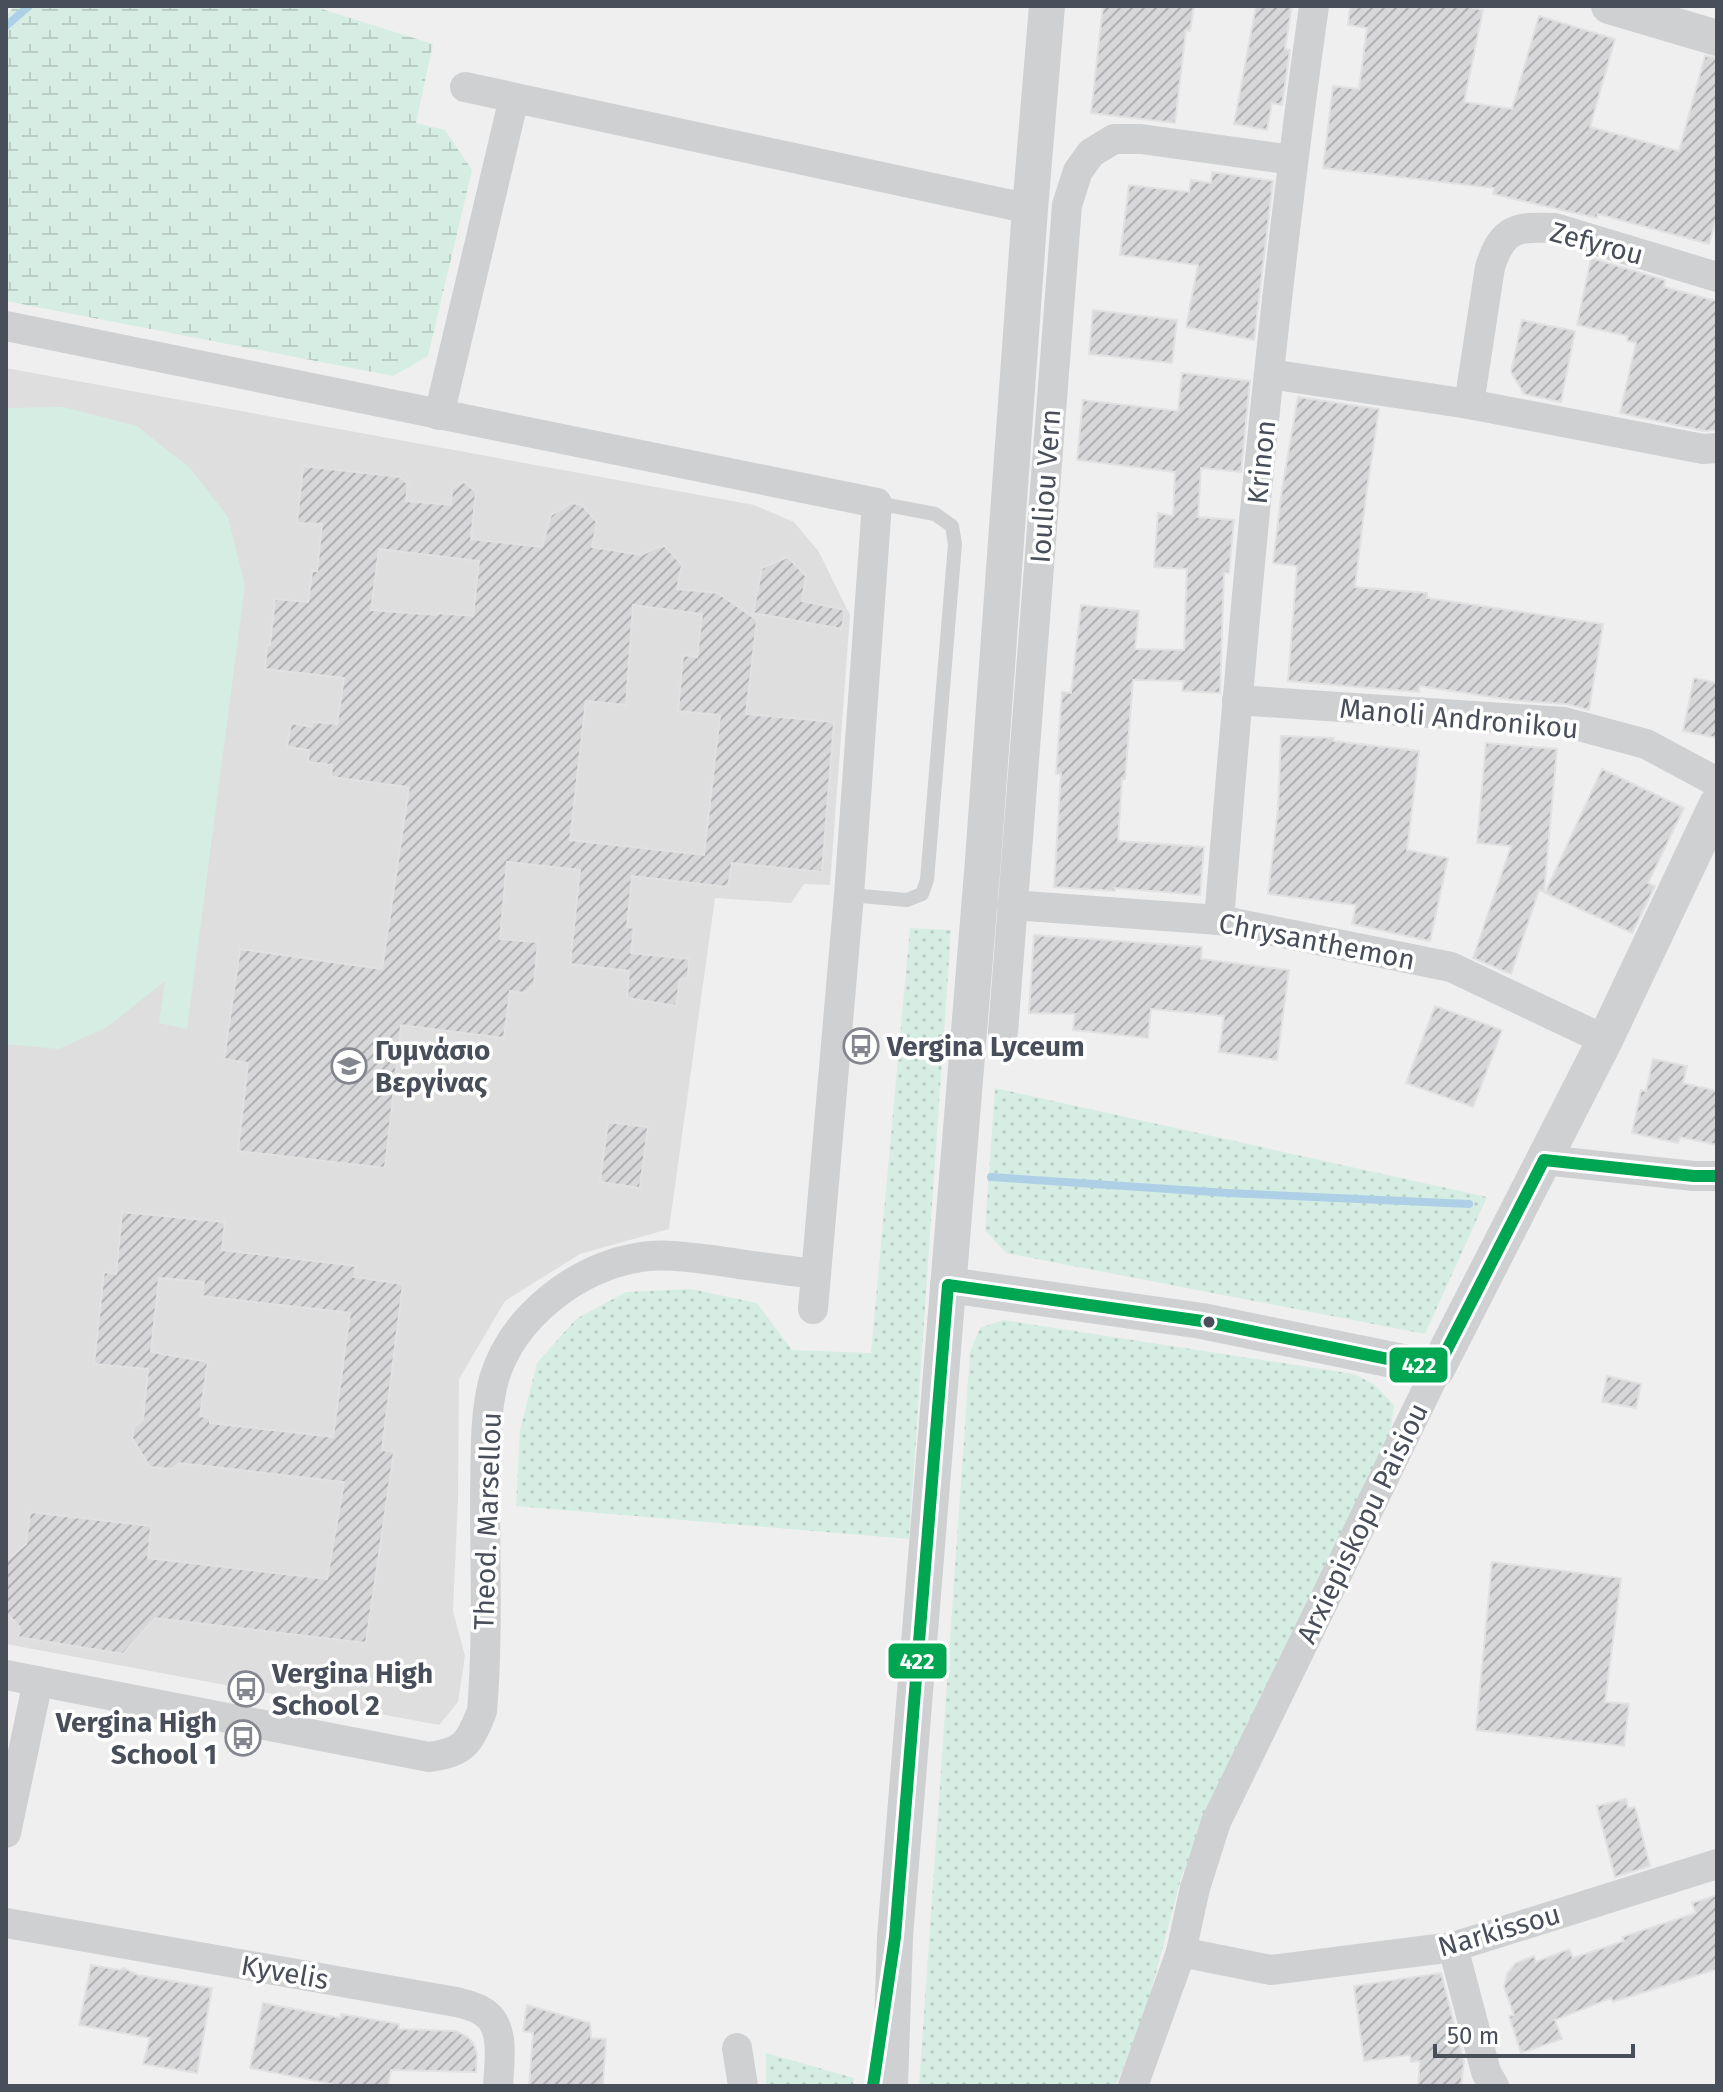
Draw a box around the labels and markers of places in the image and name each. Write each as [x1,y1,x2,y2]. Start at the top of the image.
bus stop icon: Vergina Lyceum [842,1027,880,1065]
place label: Vergina Lyceum [886,1030,1085,1063]
place label: Γυμνάσιο Βεργίνας [375,1034,490,1099]
school or university icon: Γυμνάσιο Βεργίνας [330,1047,368,1085]
unlabelled marker [1201,1314,1217,1330]
place label: Vergina High School 2 [271,1657,433,1722]
bus stop icon: Vergina High School 2 [227,1670,265,1708]
place label: Vergina High School 1 [55,1706,217,1771]
bus stop icon: Vergina High School 1 [224,1719,262,1757]

